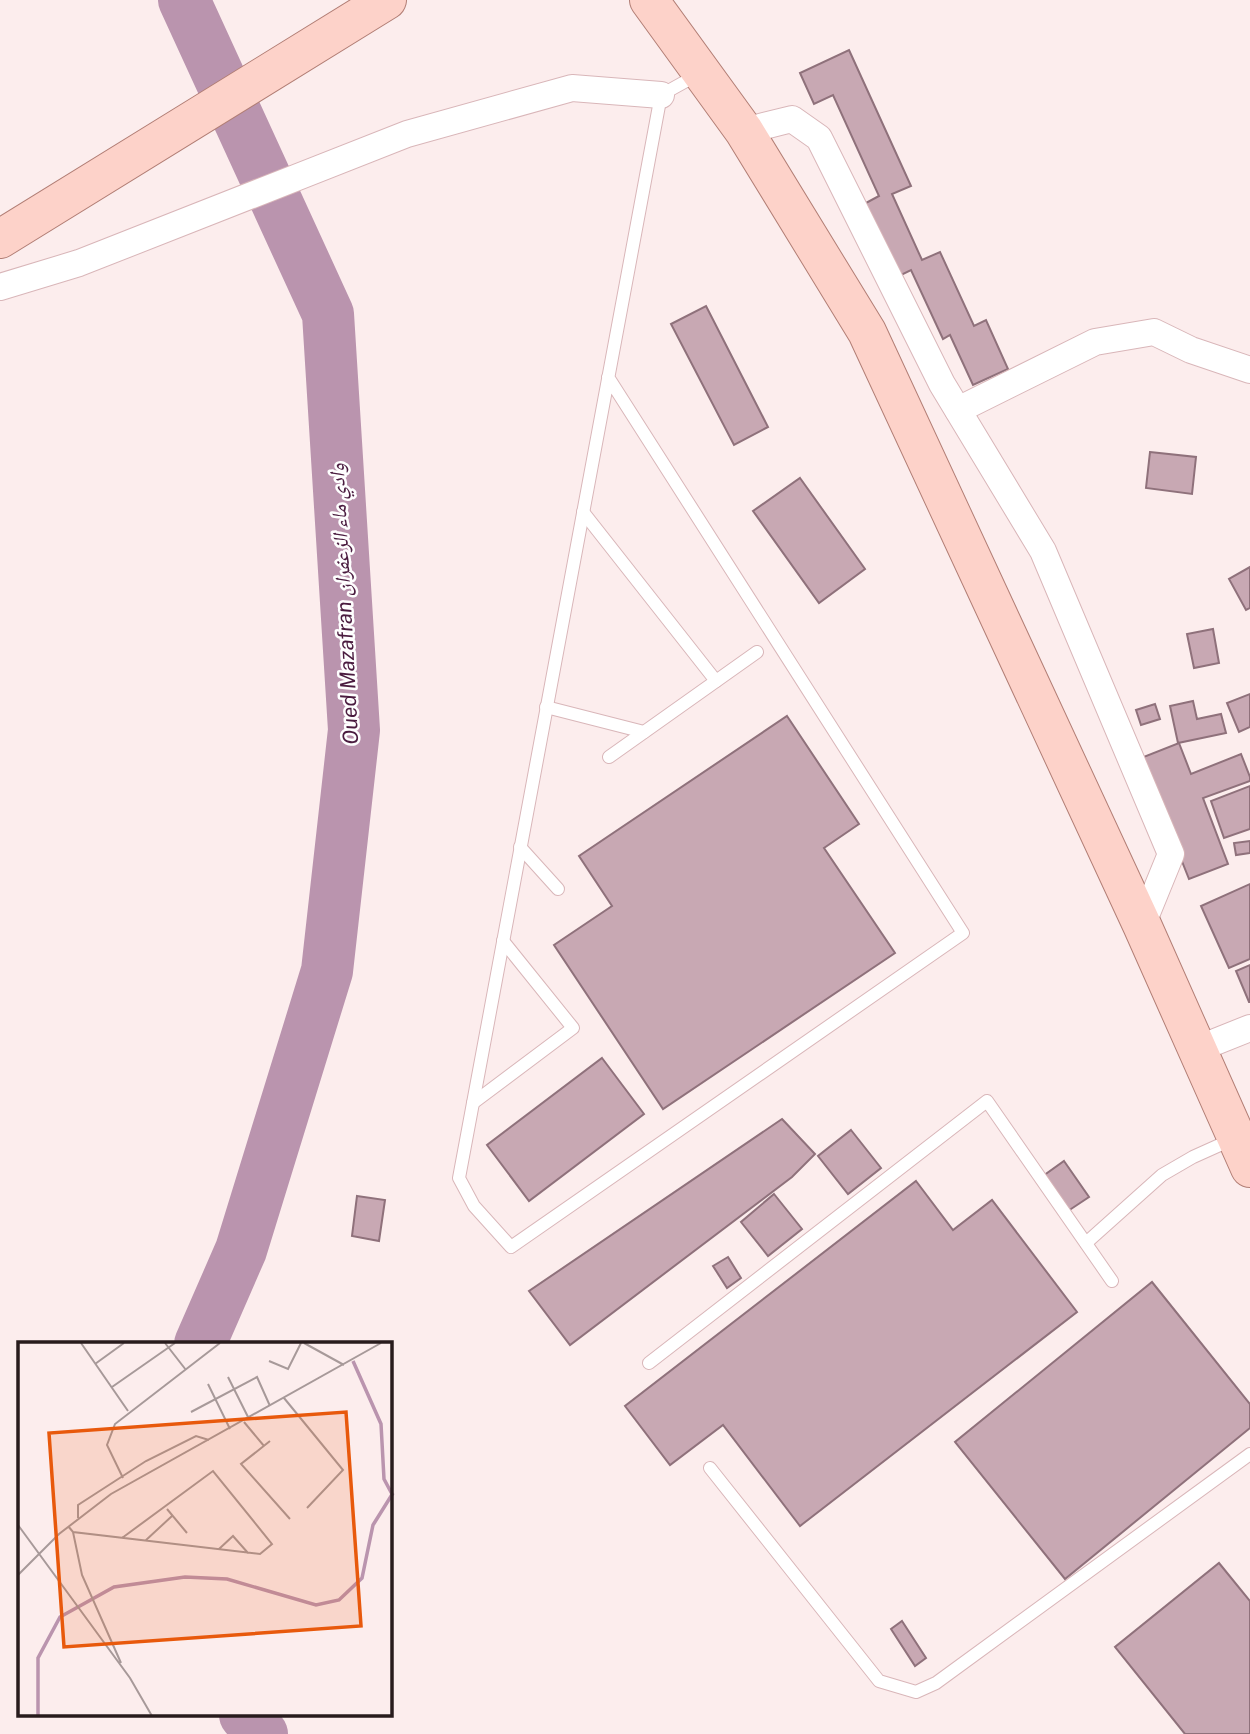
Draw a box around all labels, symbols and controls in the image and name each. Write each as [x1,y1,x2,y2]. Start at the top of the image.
water label: Oued Mazafran وادي ماء الزعفران [324,462,368,745]
inset map [18,1342,392,1716]

